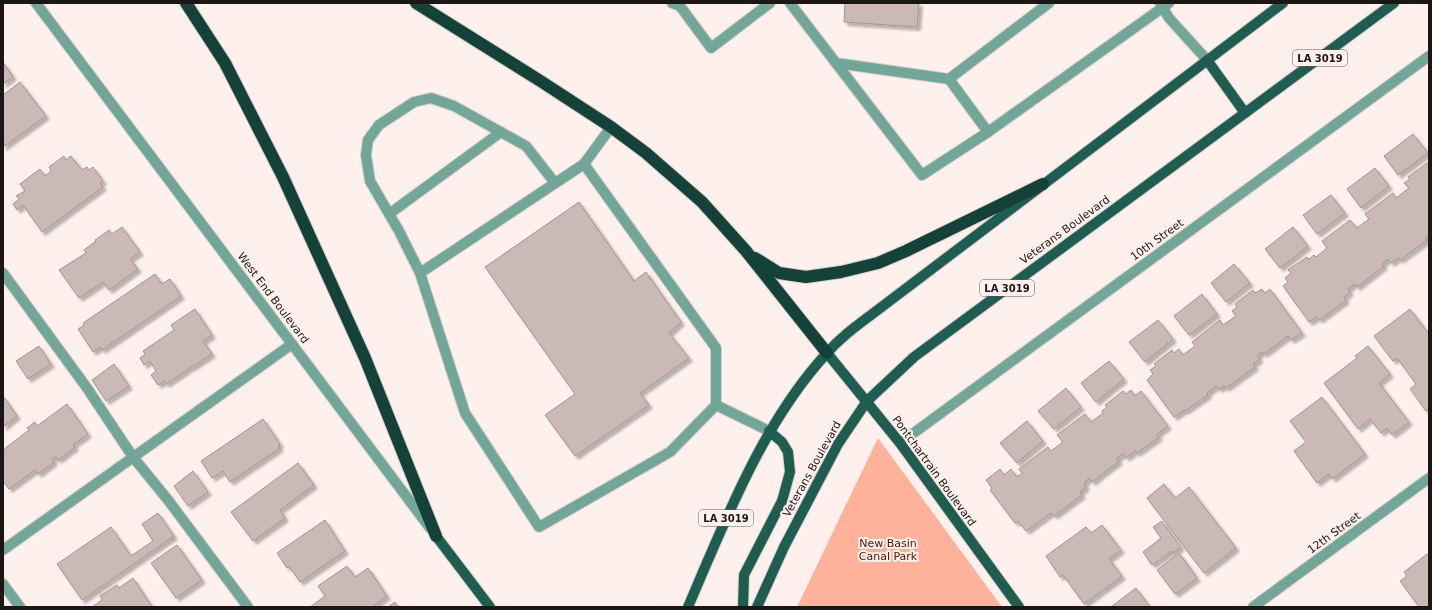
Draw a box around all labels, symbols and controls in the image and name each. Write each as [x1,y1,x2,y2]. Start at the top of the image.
road number: LA 3019 [1293,50,1347,66]
street label: Veterans Boulevard [1018,193,1112,267]
street label: 10th Street [1128,216,1187,264]
street label: West End Boulevard [235,250,311,346]
road number: LA 3019 [980,280,1034,296]
street label: Pontchartrain Boulevard [890,413,978,529]
street label: Veterans Boulevard [780,419,844,519]
street label: 12th Street [1305,509,1364,557]
road number: LA 3019 [699,510,753,526]
park label: New Basin Canal Park [859,537,918,563]

